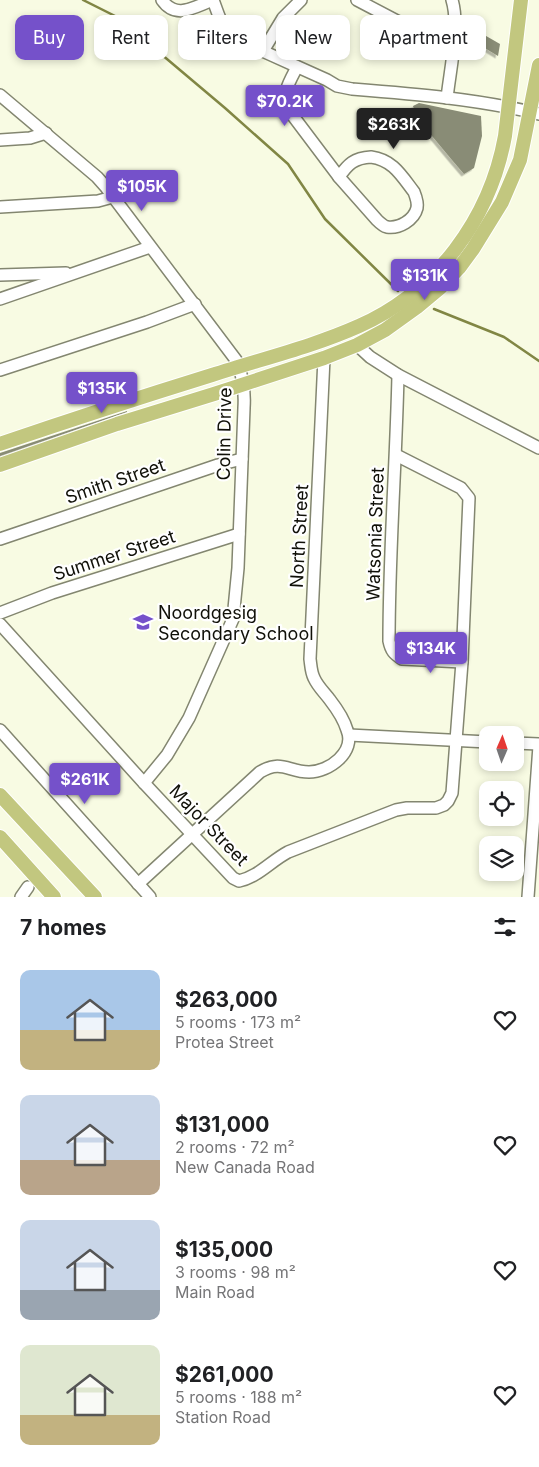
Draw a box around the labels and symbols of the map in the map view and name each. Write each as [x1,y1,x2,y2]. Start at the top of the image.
pin: $70.2K [244,84,326,127]
pin: $263K [359,108,429,150]
pin: $105K [107,170,177,212]
pin: $131K [390,258,460,301]
pin: $135K [67,372,137,414]
street label: Colin Drive [213,387,235,481]
street label: Smith Street [62,454,168,508]
street label: Watsonia Street [362,467,388,601]
street label: North Street [286,484,312,588]
street label: Summer Street [50,525,178,585]
place label: Noordgesig Secondary School [158,602,314,644]
school or university icon: Noordgesig Secondary School [132,611,154,633]
pin: $134K [396,632,466,674]
north arrow [479,726,524,771]
pin: $261K [50,762,120,805]
street label: Major Street [165,780,253,870]

